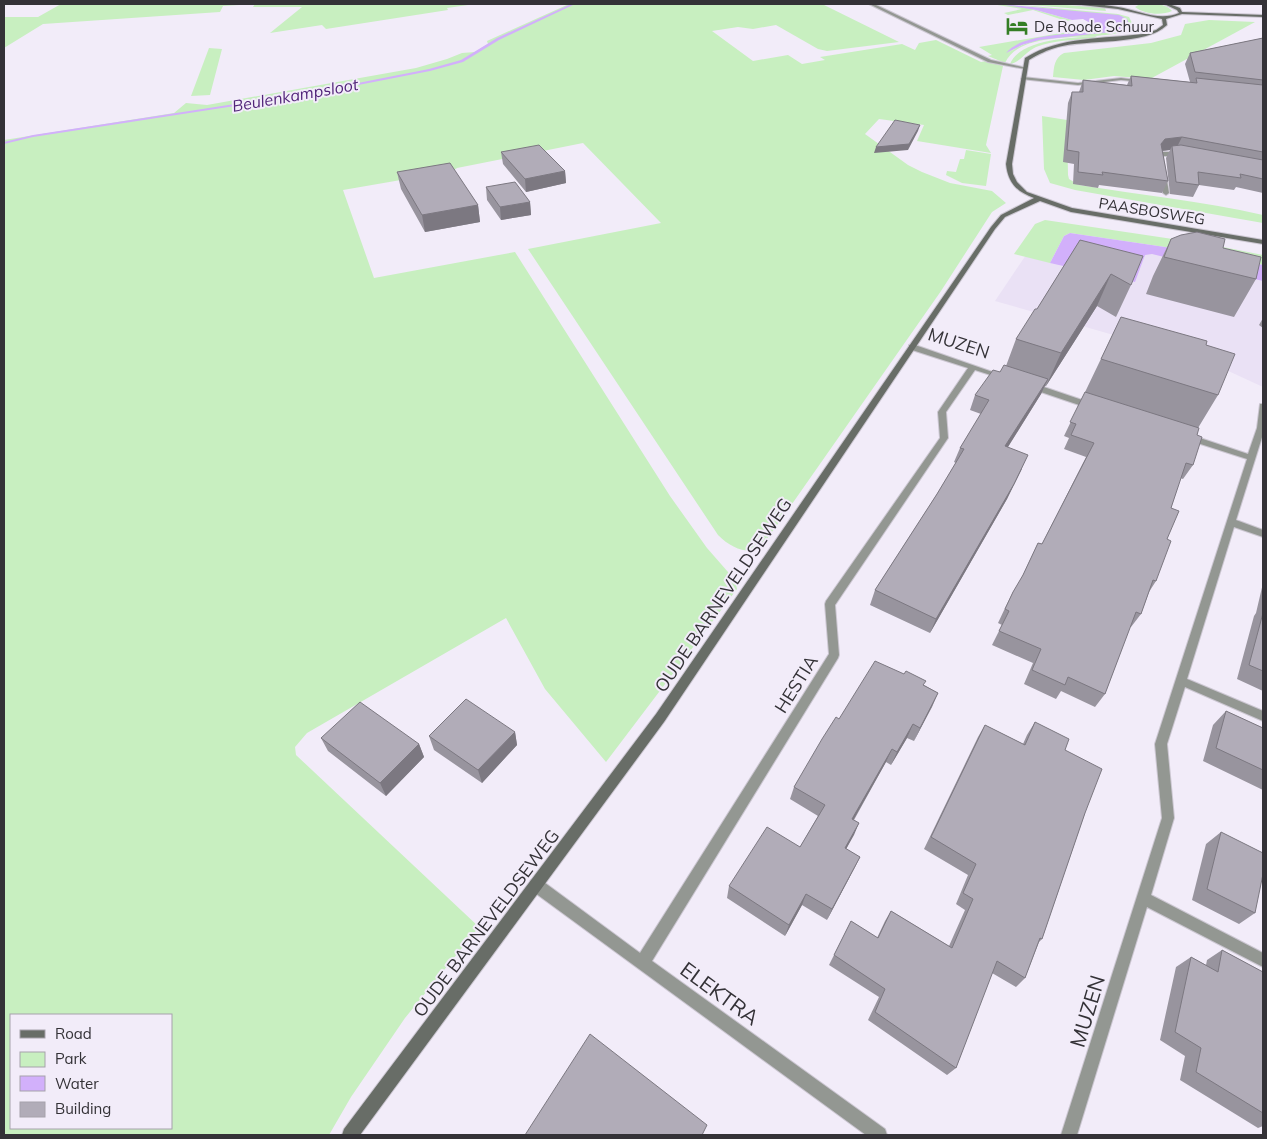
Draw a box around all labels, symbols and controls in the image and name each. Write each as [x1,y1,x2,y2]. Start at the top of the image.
hotel icon: De Roode Schuur [1004,13,1030,39]
place label: De Roode Schuur [1034,17,1155,36]
water label: Beulenkampsloot [230,74,360,116]
street label: PAASBOSWEG [1097,193,1207,229]
street label: MUZEN [925,322,993,364]
street label: OUDE BARNEVELDSEWEG [649,494,797,696]
street label: HESTIA [769,651,823,717]
street label: OUDE BARNEVELDSEWEG [408,825,564,1021]
street label: ELEKTRA [675,956,765,1031]
street label: MUZEN [1064,972,1110,1050]
legend [10,1014,172,1129]
text: Road [55,1024,92,1043]
text: Park [55,1049,87,1068]
text: Water [55,1074,99,1093]
text: Building [55,1099,111,1118]

